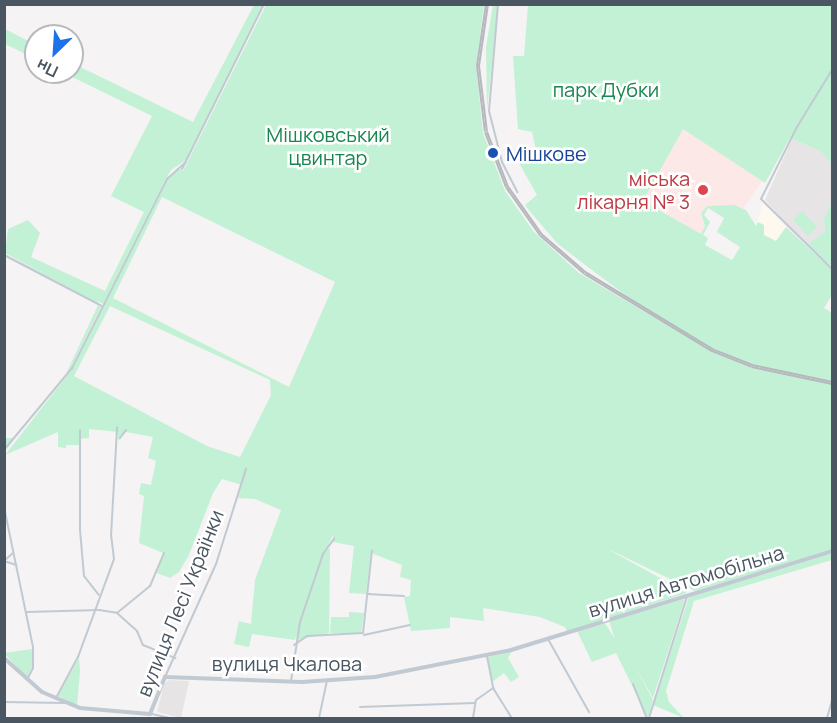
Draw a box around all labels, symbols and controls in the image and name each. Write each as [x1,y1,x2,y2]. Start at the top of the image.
north arrow [24,24,84,84]
text: Пн [33,54,62,83]
park label: парк Дубки [553,77,659,101]
park label: Мішковський цвинтар [266,122,390,169]
place label: Мішкове [506,141,587,165]
marker: Мішкове [484,144,502,162]
place label: міська лікарня № 3 [577,166,690,213]
marker: міська лікарня № 3 [694,181,712,199]
street label: вулиця Лесі Українки [132,506,228,700]
street label: вулиця Автомобільна [585,540,787,622]
street label: вулиця Чкалова [212,651,362,675]

